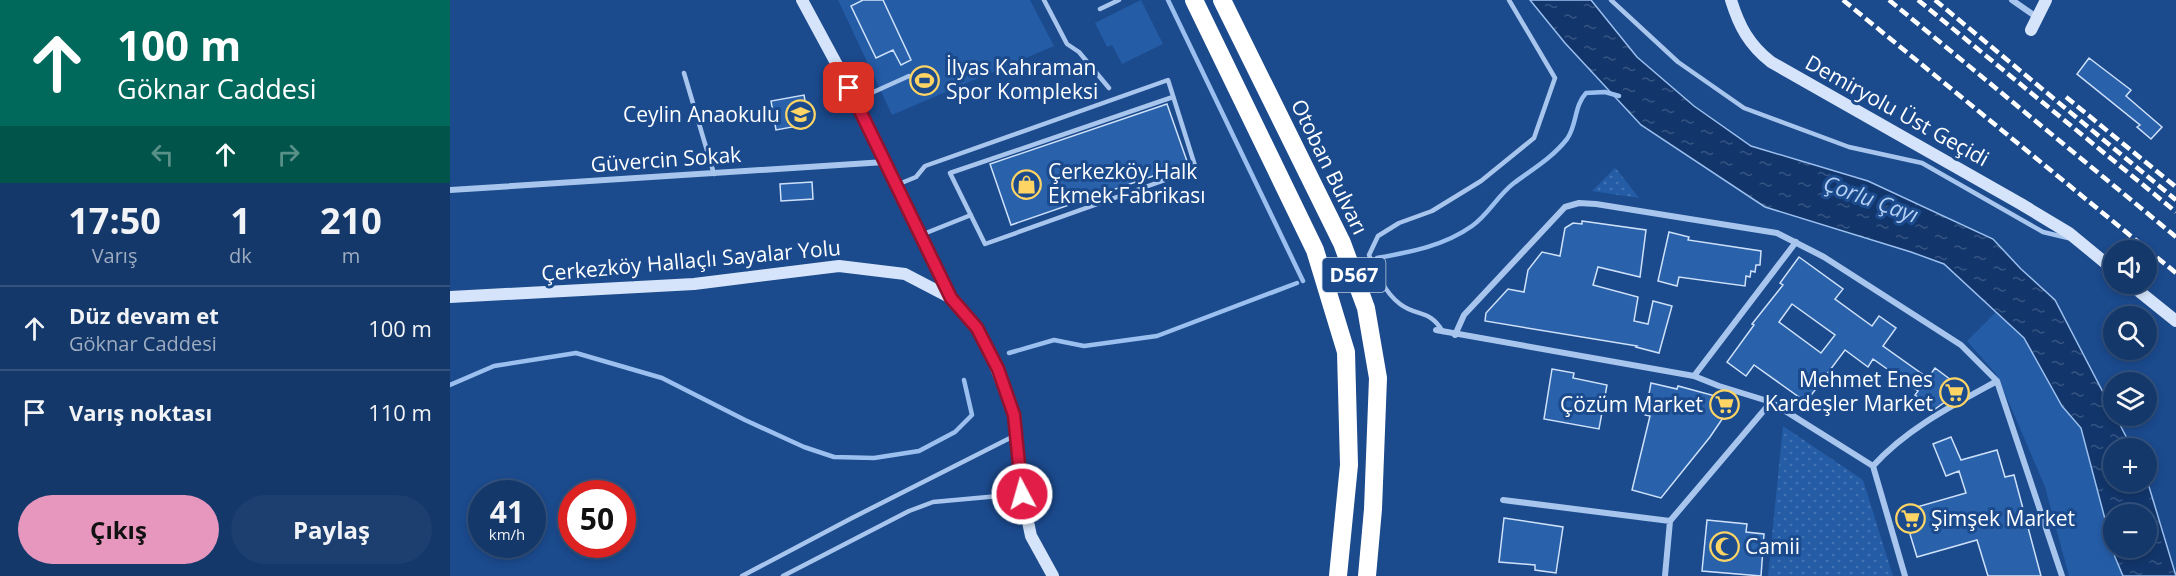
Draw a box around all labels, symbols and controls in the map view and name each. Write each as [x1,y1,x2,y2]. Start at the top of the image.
text: 100 m [117,16,241,73]
icon: ahead [18,24,96,102]
street label: Demiryolu Üst Geçidi [1801,48,1994,172]
place label: İlyas Kahraman Spor Kompleksi [946,53,1098,105]
pin [823,62,874,113]
sports icon: İlyas Kahraman Spor Kompleksi [909,64,941,96]
text: Göknar Caddesi [117,70,317,107]
icon: arrive [832,71,865,104]
street label: Otoban Bulvarı [1285,94,1375,239]
school or university icon: Ceylin Anaokulu [785,99,817,131]
place label: Ceylin Anaokulu [623,100,780,128]
icon: left [146,138,179,171]
icon: ahead [209,138,242,171]
icon: right [272,138,305,171]
street label: Güvercin Sokak [590,140,742,178]
place label: Çerkezköy Halk Ekmek Fabrikası [1048,157,1206,209]
water label: Çorlu Çayı [1820,167,1923,229]
shop icon: Çerkezköy Halk Ekmek Fabrikası [1011,168,1043,200]
text: 17:50 [68,196,161,245]
text: 1 [230,196,251,245]
text: 210 [320,196,382,245]
street label: Çerkezköy Hallaçlı Sayalar Yolu [540,233,842,287]
map controls [2103,240,2157,558]
button: sound [2103,240,2157,294]
text: Varış [92,242,137,269]
text: dk [229,242,252,269]
text: m [342,242,360,269]
road number: D567 [1322,258,1386,292]
text: Düz devam et [69,300,219,330]
button: search [2103,306,2157,360]
icon: ahead [18,312,51,345]
text: 100 m [368,313,432,343]
text: Göknar Caddesi [69,330,217,357]
place label: Mehmet Enes Kardeşler Market [1765,365,1933,417]
button: layers [2103,372,2157,426]
supermarket icon: Mehmet Enes Kardeşler Market [1938,376,1970,408]
supermarket icon: Çözüm Market [1708,389,1740,421]
place label: Çözüm Market [1560,390,1703,418]
icon: arrive [18,396,51,429]
text: Varış noktası [69,397,212,427]
text: 110 m [368,397,432,427]
button: + [2103,438,2157,492]
position arrow [990,462,1054,526]
speed limit sign: 50 [558,480,636,558]
text: 41 [490,491,524,532]
button: Çıkış [18,495,219,564]
button: Paylaş [231,495,432,564]
supermarket icon: Şimşek Market [1894,503,1926,535]
place label: Şimşek Market [1931,504,2075,532]
button: − [2103,504,2157,558]
text: km/h [489,524,525,544]
mosque icon: Camii [1708,531,1740,563]
place label: Camii [1745,532,1800,560]

